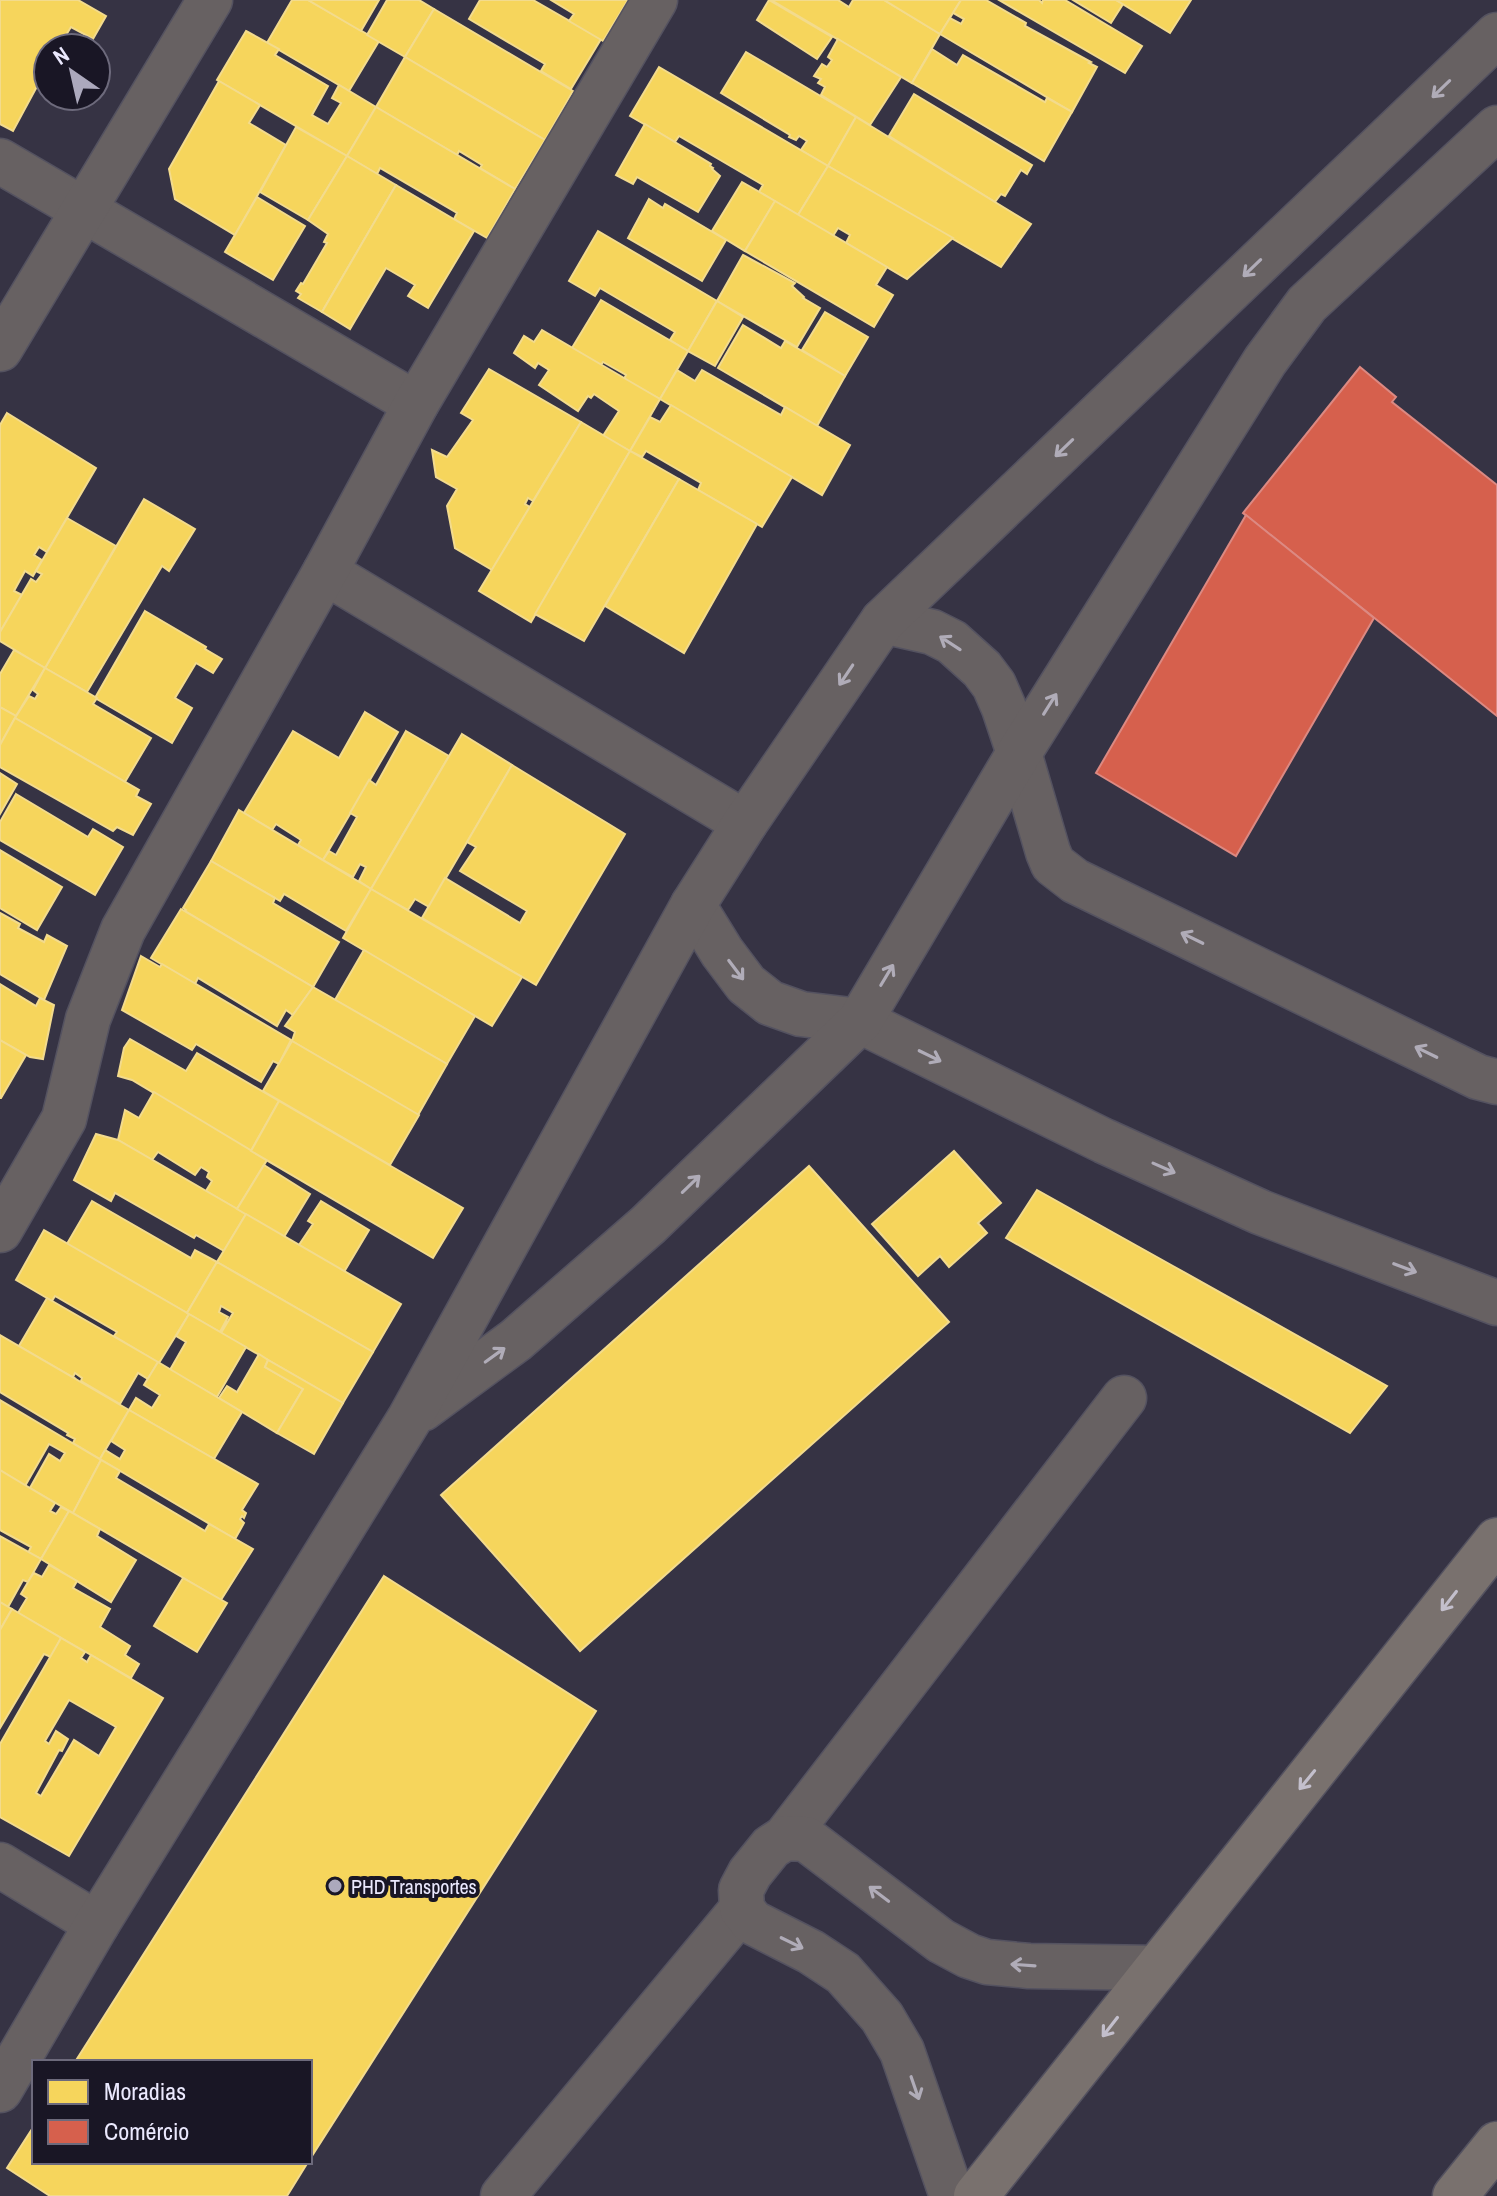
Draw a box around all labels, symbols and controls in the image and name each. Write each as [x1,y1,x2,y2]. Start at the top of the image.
north arrow [32,32,112,112]
text: N [47,39,75,71]
one-way arrow [1431,79,1451,98]
one-way arrow [1242,259,1262,278]
one-way arrow [1054,438,1074,457]
one-way arrow [939,635,961,651]
one-way arrow [838,663,854,685]
one-way arrow [1042,693,1058,716]
one-way arrow [1180,930,1204,945]
one-way arrow [727,959,744,980]
one-way arrow [879,964,895,987]
one-way arrow [1414,1044,1438,1059]
one-way arrow [918,1048,942,1064]
one-way arrow [1152,1162,1176,1177]
one-way arrow [681,1175,700,1194]
one-way arrow [1392,1262,1416,1276]
one-way arrow [484,1347,506,1363]
one-way arrow [1440,1590,1457,1611]
one-way arrow [1298,1769,1315,1790]
place label: PHD Transportes [351,1873,477,1900]
marker: PHD Transportes [326,1877,344,1895]
one-way arrow [869,1886,890,1903]
one-way arrow [780,1936,804,1951]
one-way arrow [1010,1957,1037,1972]
one-way arrow [1101,2016,1119,2037]
legend [32,2060,312,2164]
text: Moradias [104,2075,186,2107]
one-way arrow [908,2075,923,2100]
text: Comércio [104,2115,189,2147]

